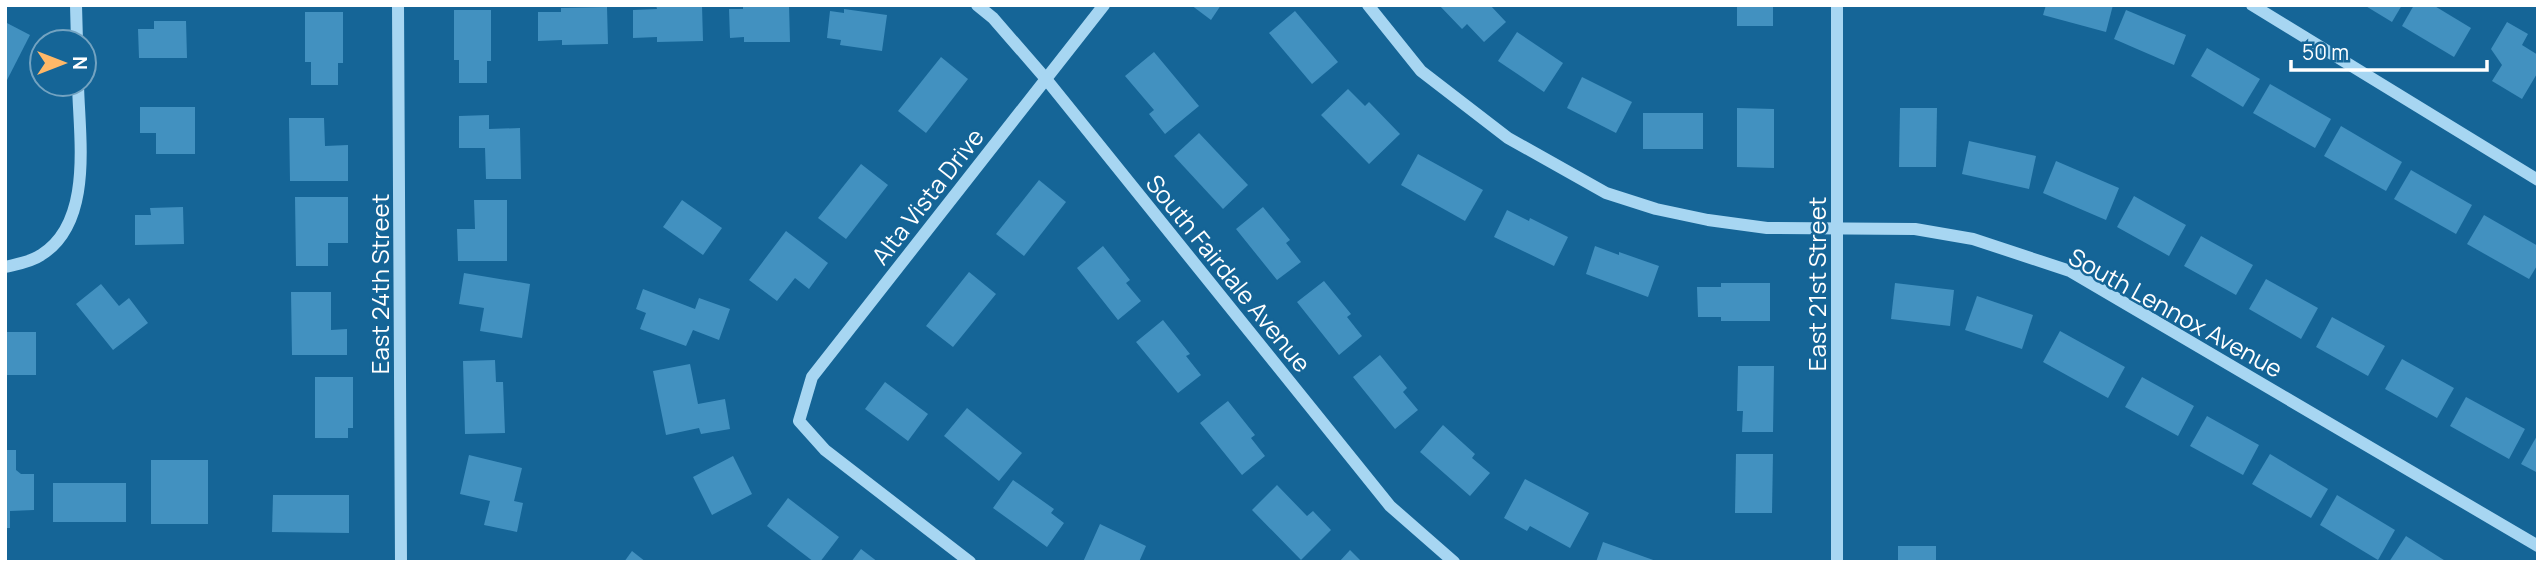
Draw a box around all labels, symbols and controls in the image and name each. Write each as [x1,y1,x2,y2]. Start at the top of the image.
north arrow [28,28,98,98]
scale bar [2291,28,2487,72]
text: 50 m [2302,38,2349,66]
text: N [67,56,93,70]
street label: Alta Vista Drive [863,121,991,271]
street label: South Fairdale Avenue [1139,167,1319,379]
street label: East 24th Street [363,194,396,374]
street label: East 21st Street [1800,197,1833,371]
street label: South Lennox Avenue [2063,239,2289,385]

